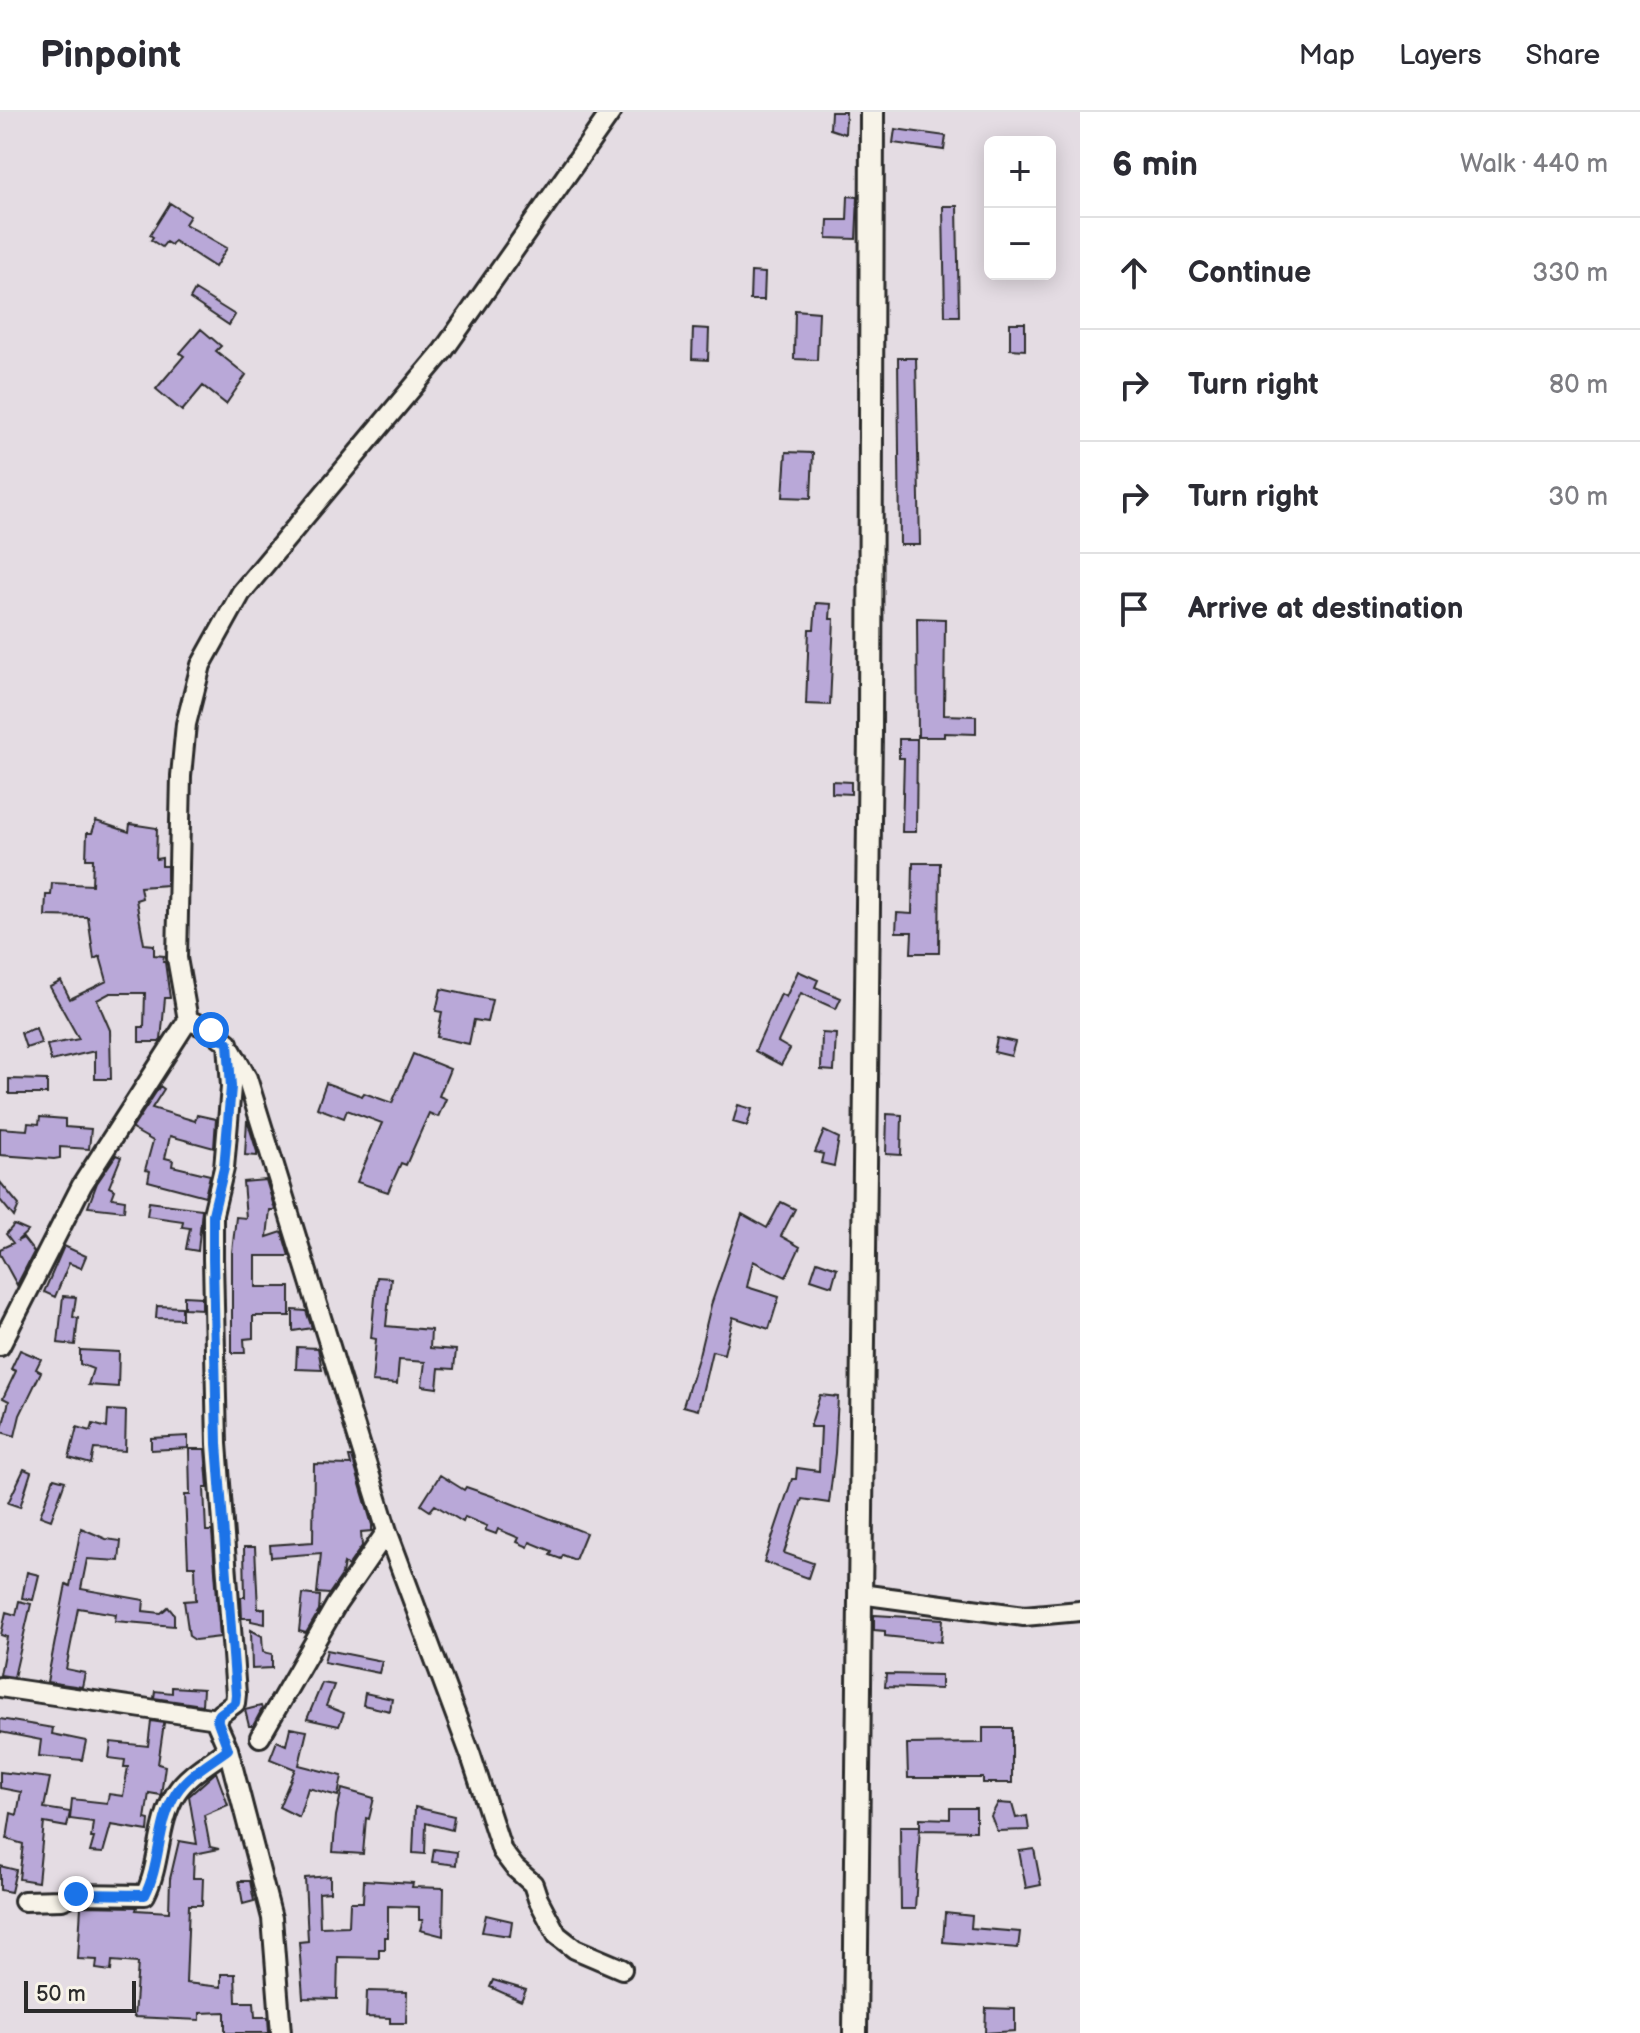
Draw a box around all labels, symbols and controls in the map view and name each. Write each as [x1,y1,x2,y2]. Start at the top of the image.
text: Pinpoint [40,33,181,78]
text: Map [1299,39,1355,72]
text: Layers [1399,39,1482,72]
text: Share [1526,39,1600,72]
map controls [984,136,1056,280]
button: + [984,136,1056,208]
text: 6 min [1112,144,1198,185]
text: Walk · 440 m [1460,149,1608,180]
button: − [984,208,1056,280]
icon: ahead [1112,251,1156,295]
text: Continue [1188,255,1311,291]
text: 330 m [1532,258,1608,289]
icon: right [1112,363,1156,407]
text: Turn right [1188,367,1319,403]
text: 80 m [1549,370,1608,401]
icon: right [1112,475,1156,519]
text: Turn right [1188,479,1319,515]
text: 30 m [1548,482,1608,513]
icon: arrive [1112,587,1156,631]
text: Arrive at destination [1188,591,1464,627]
route start [193,1012,229,1048]
route end [58,1876,94,1912]
scale bar [24,1977,136,2013]
text: 50 m [36,1981,86,2008]

